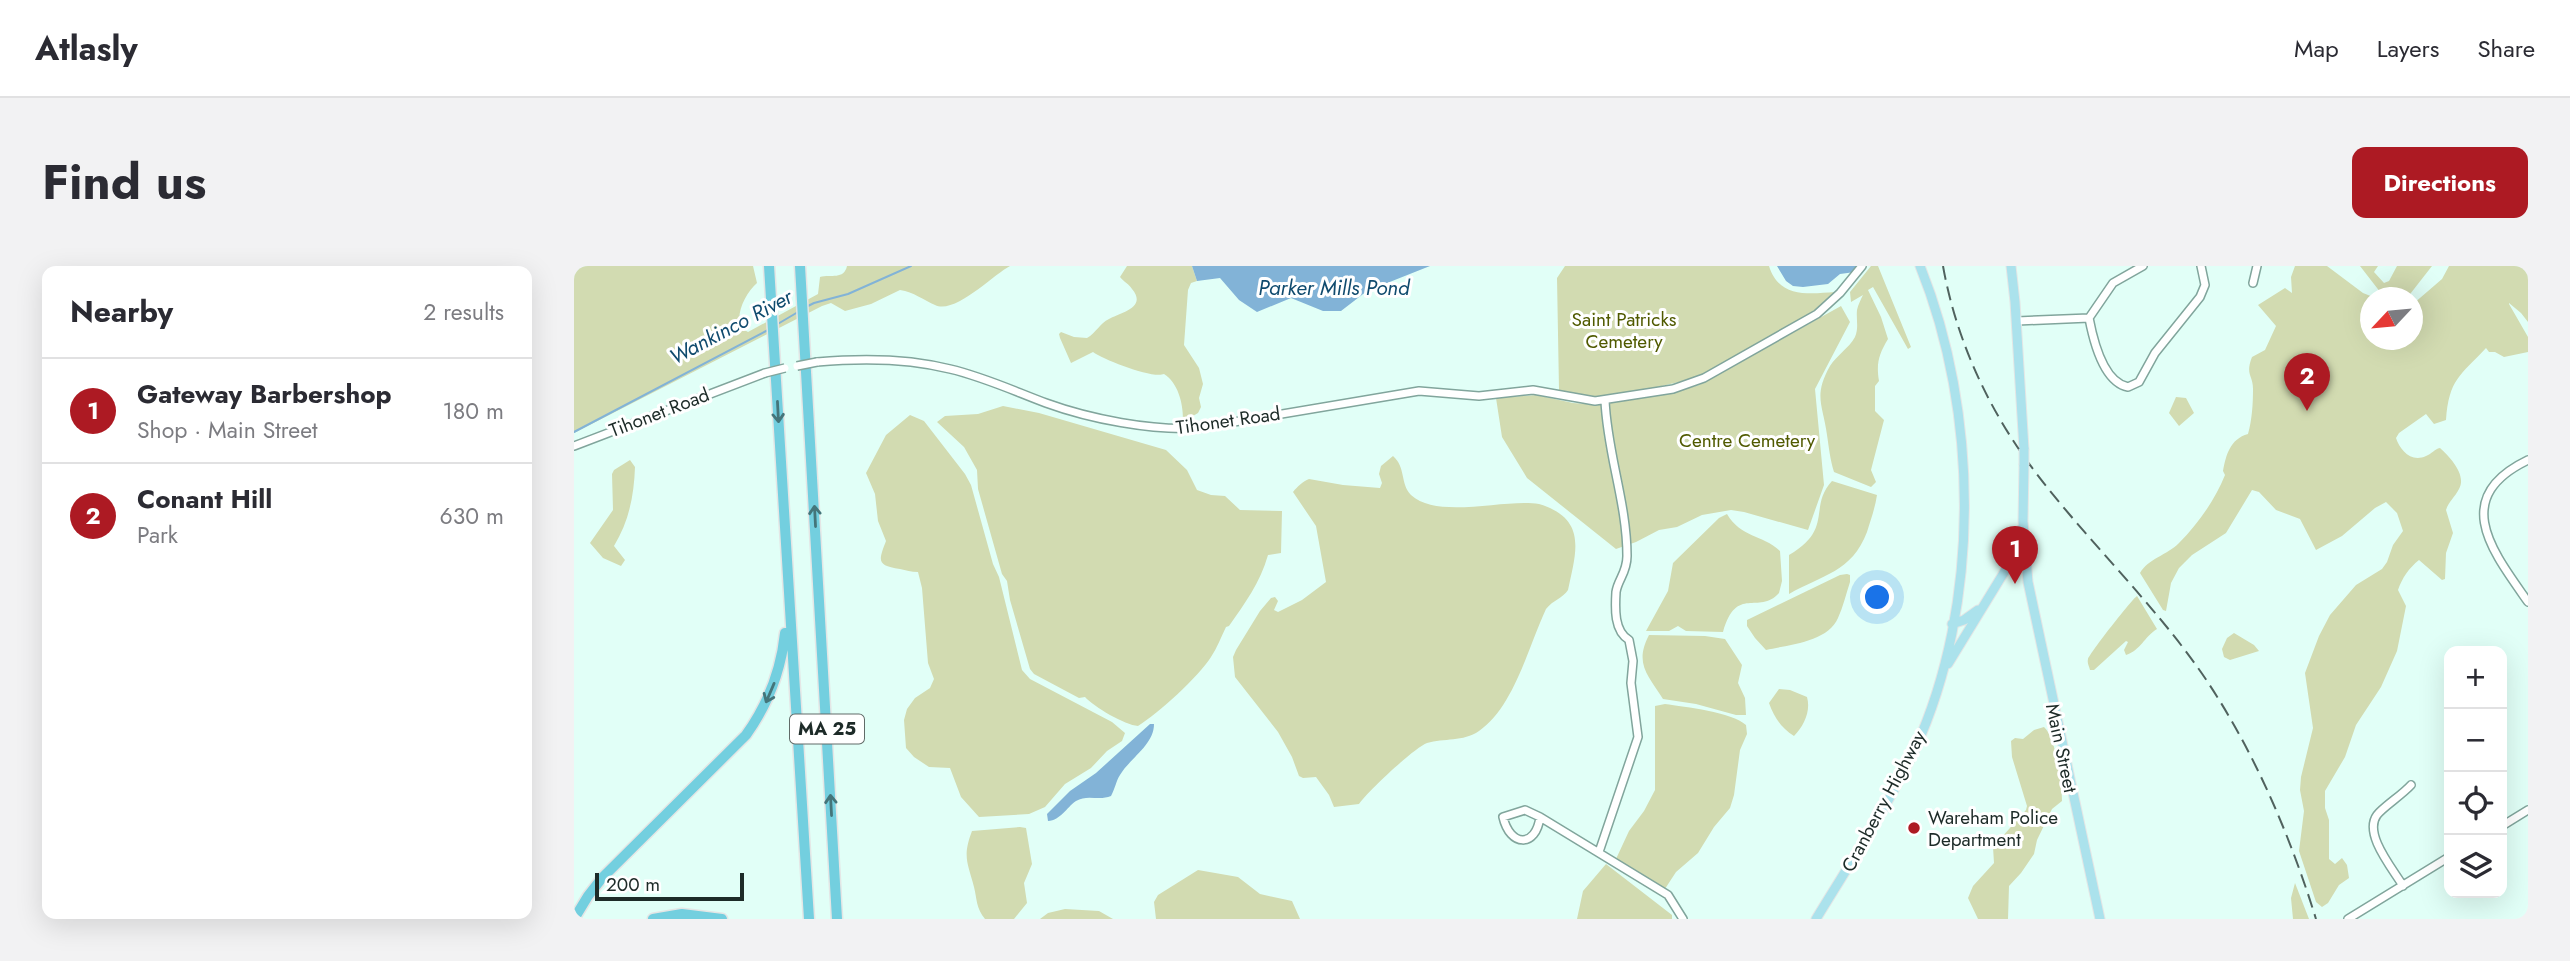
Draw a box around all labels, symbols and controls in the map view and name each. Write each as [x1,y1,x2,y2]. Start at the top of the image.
text: Atlasly [35,25,138,72]
text: Map [2294,31,2339,66]
text: Layers [2377,31,2439,66]
text: Share [2477,31,2535,66]
text: Find us [42,147,206,217]
button: Directions [2352,147,2528,218]
water label: Parker Mills Pond [1258,273,1411,303]
water label: Wankinco River [664,282,799,372]
north arrow [2360,287,2423,350]
text: Nearby [70,290,173,333]
text: 2 results [423,295,504,329]
park label: Saint Patricks Cemetery [1572,306,1677,355]
pin: 2 [2284,353,2330,411]
text: Gateway Barbershop [137,375,392,413]
street label: Tihonet Road [605,381,713,444]
text: 1 [87,394,99,428]
text: 180 m [442,394,504,428]
one-way arrow [771,400,784,423]
street label: Tihonet Road [1174,400,1282,441]
text: Shop · Main Street [137,413,318,447]
park label: Centre Cemetery [1679,427,1816,454]
text: Conant Hill [137,480,272,518]
text: 2 [85,499,101,533]
text: 630 m [440,499,504,533]
one-way arrow [808,505,821,528]
text: Park [137,518,178,552]
pin: 1 [1992,526,2038,584]
your location [1860,580,1894,614]
map controls [2444,646,2507,898]
button: + [2444,646,2507,709]
one-way arrow [763,682,776,703]
street label: Main Street [2039,701,2084,796]
button: − [2444,709,2507,772]
road number: MA 25 [790,714,864,743]
street label: Cranberry Highway [1835,725,1932,877]
button: locate [2444,772,2507,835]
one-way arrow [825,794,838,817]
place label: Wareham Police Department [1928,804,2058,853]
marker: Wareham Police Department [1906,820,1922,836]
button: layers [2444,835,2507,898]
scale bar [595,870,744,902]
text: 200 m [606,871,660,898]

